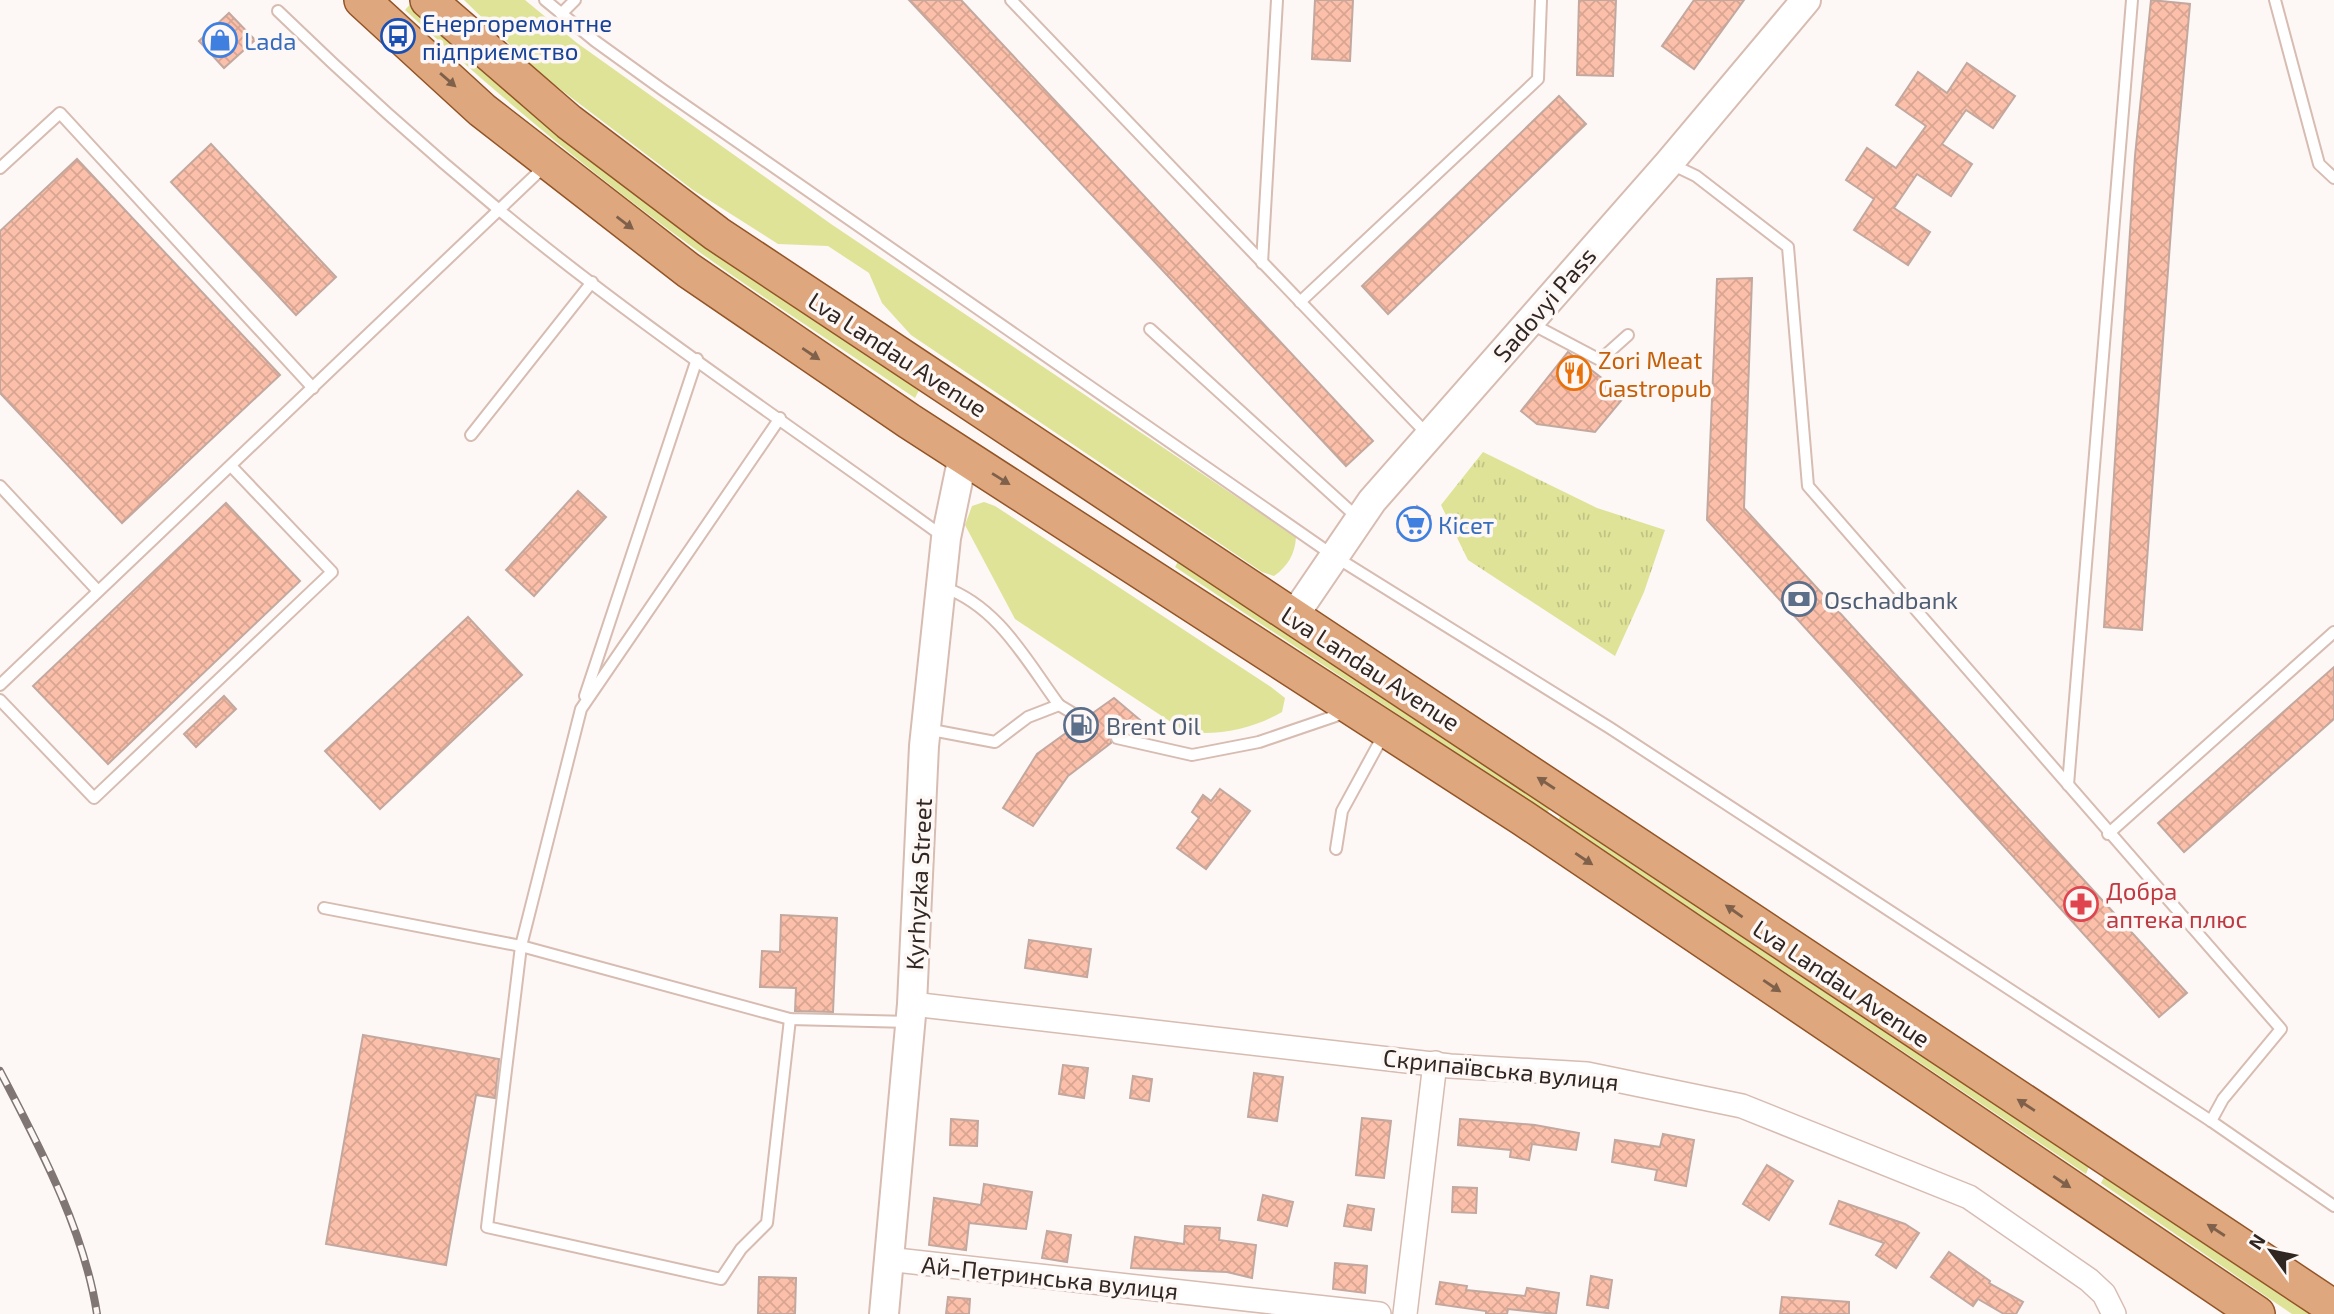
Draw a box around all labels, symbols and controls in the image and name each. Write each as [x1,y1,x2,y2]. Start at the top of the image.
place label: Енергоремонтне підприємство [422,8,612,65]
bus stop icon: Енергоремонтне підприємство [379,17,417,55]
shop icon: Lada [201,21,239,59]
place label: Lada [244,26,296,55]
one-way arrow [439,72,457,88]
one-way arrow [616,216,634,230]
street label: Sadovyi Pass [1486,241,1602,367]
street label: Lva Landau Avenue [803,285,993,423]
place label: Zori Meat Gastropub [1598,345,1712,402]
one-way arrow [802,347,820,361]
restaurant icon: Zori Meat Gastropub [1555,354,1593,392]
one-way arrow [991,473,1010,486]
supermarket icon: Кісет [1395,505,1433,543]
place label: Кісет [1438,510,1495,539]
bank icon: Oschadbank [1780,580,1818,618]
place label: Oschadbank [1824,585,1958,614]
street label: Lva Landau Avenue [1276,599,1466,737]
fuel station icon: Brent Oil [1062,706,1100,744]
place label: Brent Oil [1106,711,1201,740]
one-way arrow [1537,776,1556,789]
street label: Kyrhyzka Street [899,797,937,971]
one-way arrow [1575,852,1593,866]
place label: Добра аптека плюс [2106,876,2247,933]
pharmacy icon: Добра аптека плюс [2062,885,2100,923]
one-way arrow [1725,904,1743,918]
street label: Lva Landau Avenue [1748,913,1936,1053]
one-way arrow [1763,979,1781,993]
street label: Скрипаївська вулиця [1382,1042,1620,1097]
one-way arrow [2016,1099,2035,1112]
one-way arrow [2053,1175,2071,1189]
north arrow [2236,1216,2306,1286]
one-way arrow [2206,1224,2225,1237]
text: N [2243,1229,2270,1253]
street label: Ай-Петринська вулиця [920,1249,1180,1306]

